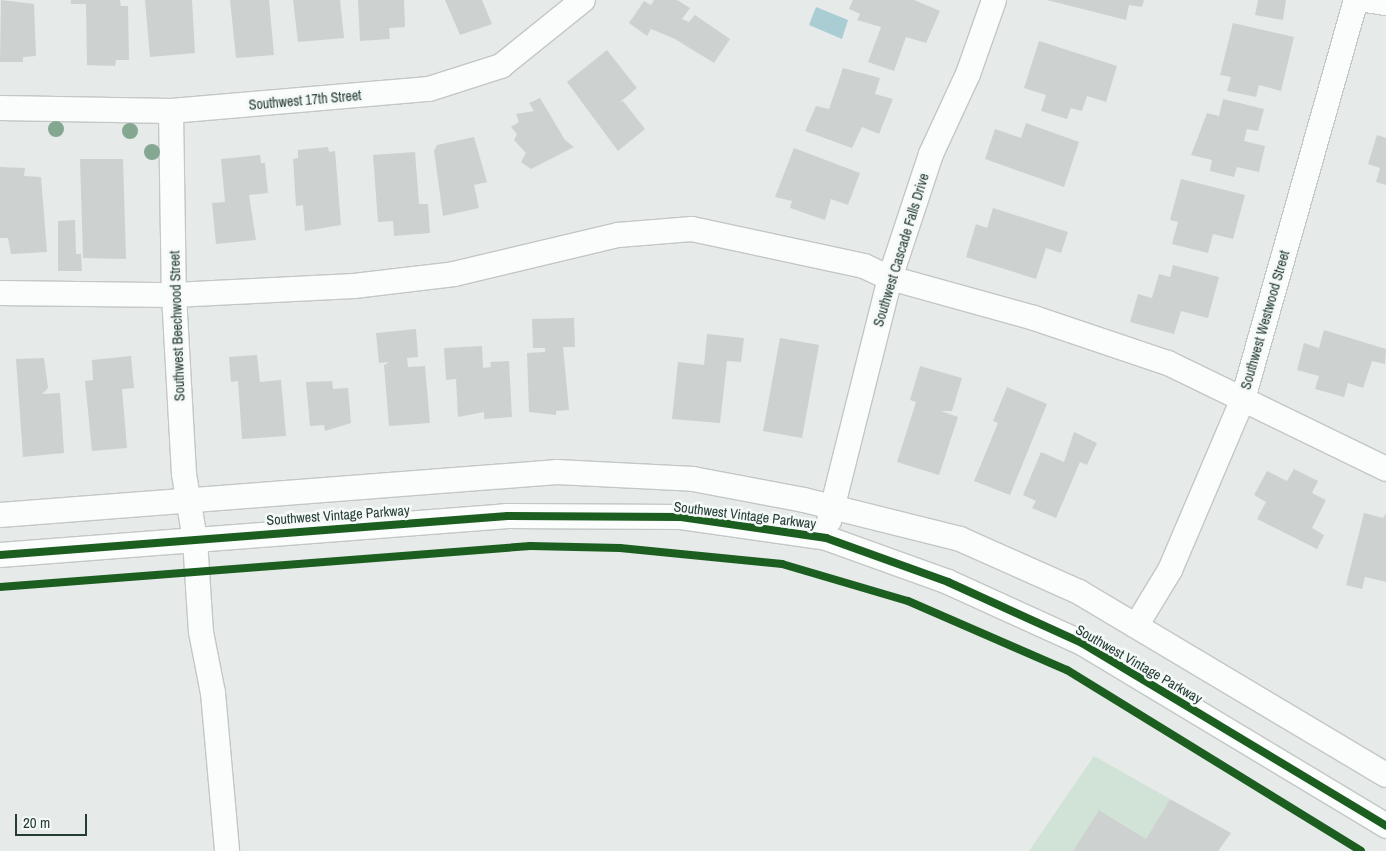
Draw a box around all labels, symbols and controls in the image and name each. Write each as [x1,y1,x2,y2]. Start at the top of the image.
street label: Southwest 17th Street [248,87,362,113]
street label: Southwest Cascade Falls Drive [870,171,932,329]
street label: Southwest Westwood Street [1237,248,1293,392]
street label: Southwest Beechwood Street [166,250,188,402]
street label: Southwest Vintage Parkway [673,498,817,532]
street label: Southwest Vintage Parkway [266,502,410,528]
street label: Southwest Vintage Parkway [1073,621,1205,707]
scale bar [18,804,90,836]
text: 20 m [23,812,50,833]

